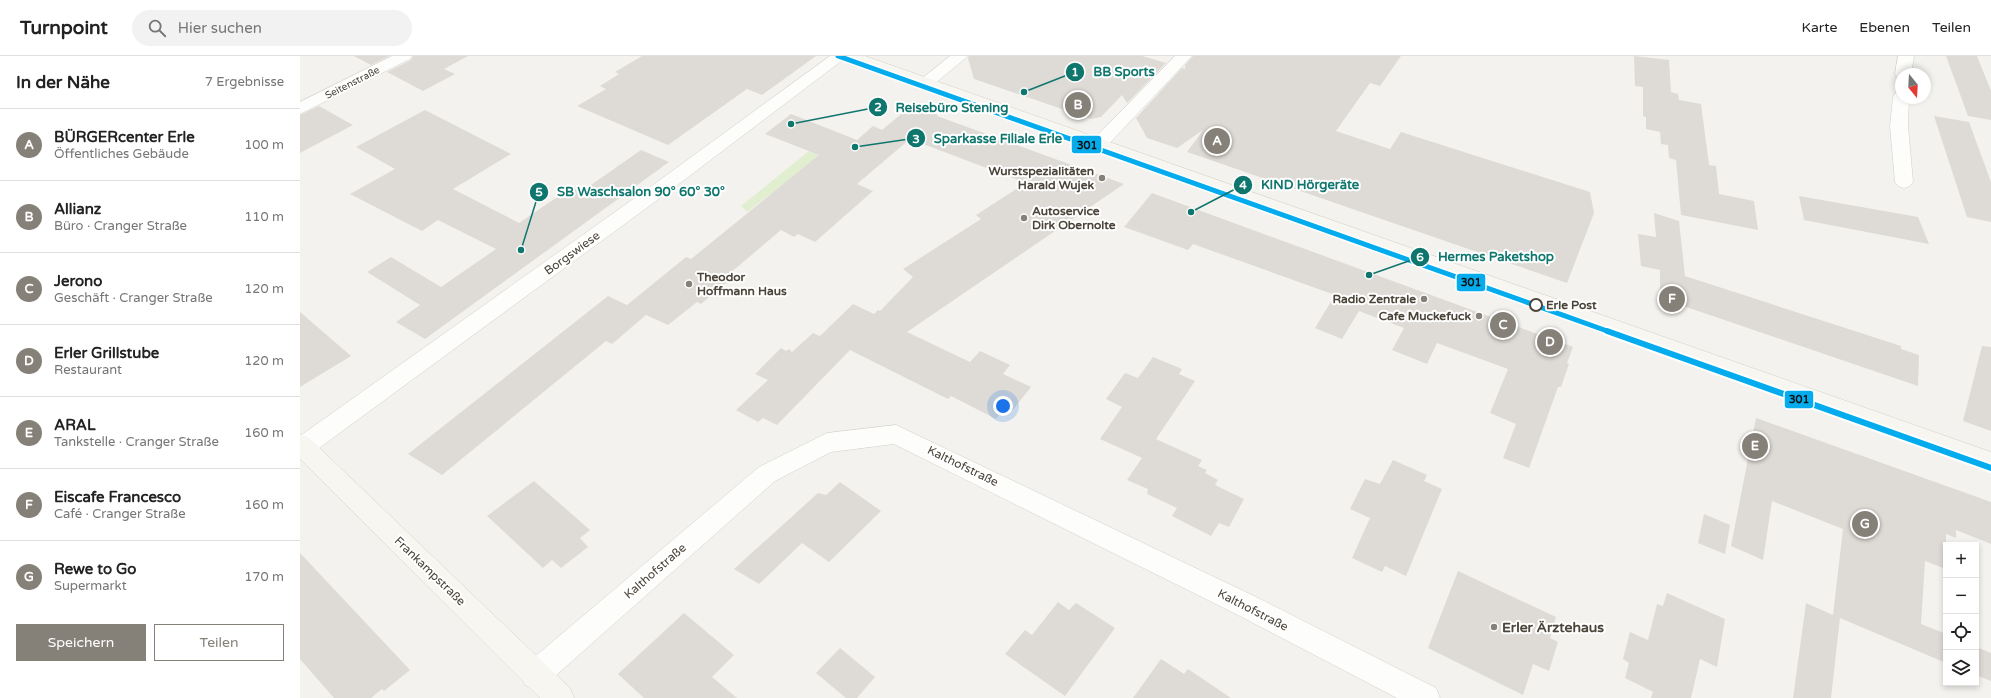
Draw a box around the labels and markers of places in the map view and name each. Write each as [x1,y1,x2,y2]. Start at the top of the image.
callout: BB Sports [1065,59,1162,84]
pin: B [1065,90,1091,120]
callout: Reisebüro Stening [868,95,1016,120]
callout: Sparkasse Filiale Erle [906,126,1070,151]
pin: A [1204,126,1230,156]
place label: Wurstspezialitäten Harald Wujek [989,164,1094,193]
callout: KIND Hörgeräte [1233,172,1367,197]
marker: Wurstspezialitäten Harald Wujek [1097,173,1107,183]
callout: SB Waschsalon 90° 60° 30° [529,179,732,204]
place label: Autoservice Dirk Obernolte [1032,204,1116,232]
marker: Autoservice Dirk Obernolte [1019,213,1029,223]
callout: Hermes Paketshop [1410,244,1562,269]
place label: Theodor Hoffmann Haus [696,270,787,298]
marker: Theodor Hoffmann Haus [684,279,694,289]
pin: F [1659,284,1685,314]
place label: Radio Zentrale [1332,292,1416,306]
marker: Radio Zentrale [1419,294,1429,304]
marker: Erle Post [1529,298,1543,312]
place label: Erle Post [1546,298,1597,312]
place label: Cafe Muckefuck [1379,309,1471,323]
pin: C [1490,310,1516,340]
marker: Cafe Muckefuck [1474,311,1484,321]
pin: D [1537,327,1563,357]
pin: E [1742,431,1768,461]
pin: G [1852,509,1878,539]
place label: Erler Ärztehaus [1502,619,1604,636]
marker: Erler Ärztehaus [1489,622,1499,632]

